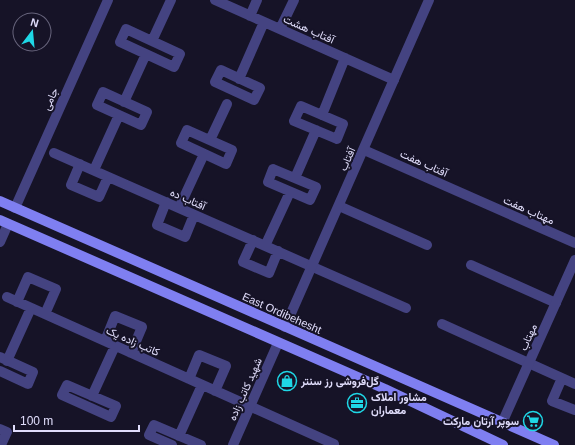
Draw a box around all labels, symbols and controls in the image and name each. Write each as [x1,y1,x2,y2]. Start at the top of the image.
north arrow [12,12,52,52]
street label: آفتاب هشت [281,12,338,47]
text: N [29,16,40,29]
street label: جامی [40,86,61,113]
street label: آفتاب [337,144,359,173]
street label: آفتاب هفت [398,147,451,180]
street label: آفتاب ده [168,186,209,214]
street label: مهتاب هفت [501,193,556,228]
street label: East Ordibehesht [241,290,323,336]
street label: مهتاب [517,322,540,353]
street label: کاتب زاده یک [104,324,162,359]
street label: شهید کاتب زاده [226,355,265,423]
shop icon: گل‌فروشی رز سنتر [276,370,298,392]
place label: گل‌فروشی رز سنتر [300,375,379,388]
place label: مشاور املاک معماران [371,391,427,417]
office icon: مشاور املاک معماران [346,392,368,414]
scale bar [14,407,139,433]
supermarket icon: سوپر آرتان مارکت [522,410,544,432]
text: 100 m [20,414,53,428]
place label: سوپر آرتان مارکت [443,415,519,429]

